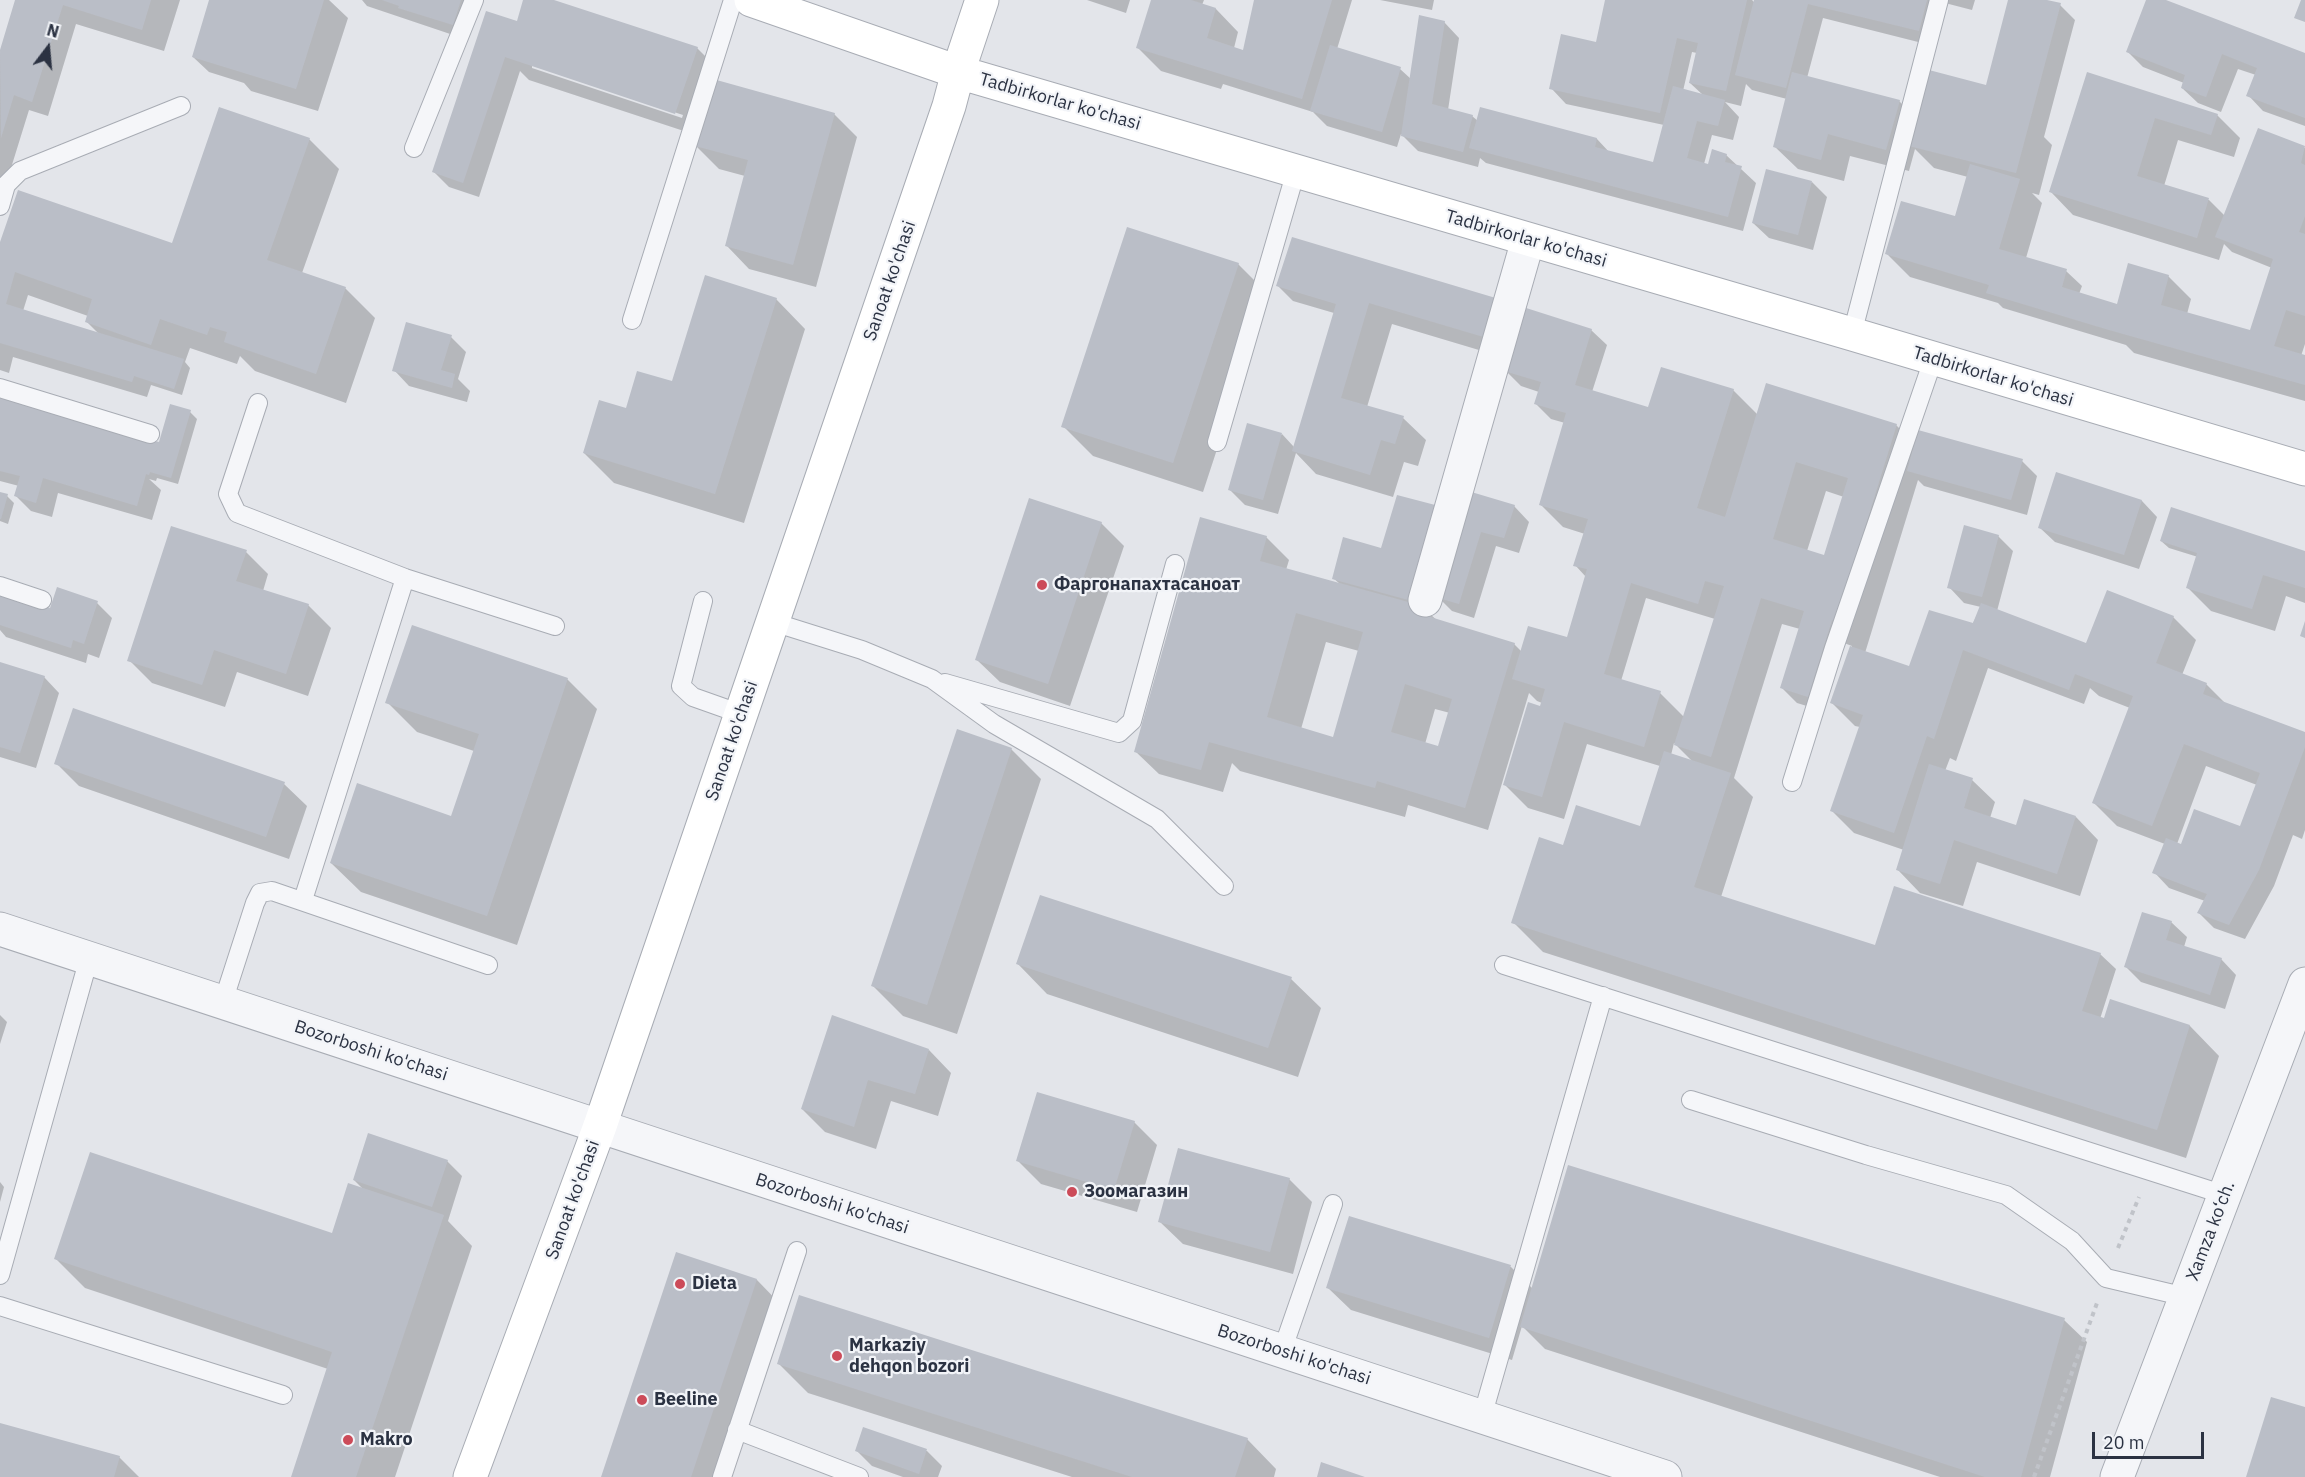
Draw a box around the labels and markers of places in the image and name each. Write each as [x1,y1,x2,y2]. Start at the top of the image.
place label: Фаргонапахтасаноат [1054,574,1240,596]
marker: Фаргонапахтасаноат [1035,578,1049,592]
place label: Зоомагазин [1084,1181,1188,1203]
marker: Зоомагазин [1065,1185,1079,1199]
place label: Dieta [692,1273,737,1295]
marker: Dieta [673,1277,687,1291]
place label: Markaziy dehqon bozori [849,1335,969,1378]
marker: Markaziy dehqon bozori [830,1349,844,1363]
place label: Beeline [654,1389,718,1411]
marker: Beeline [635,1393,649,1407]
place label: Makro [360,1429,413,1451]
marker: Makro [341,1433,355,1447]

